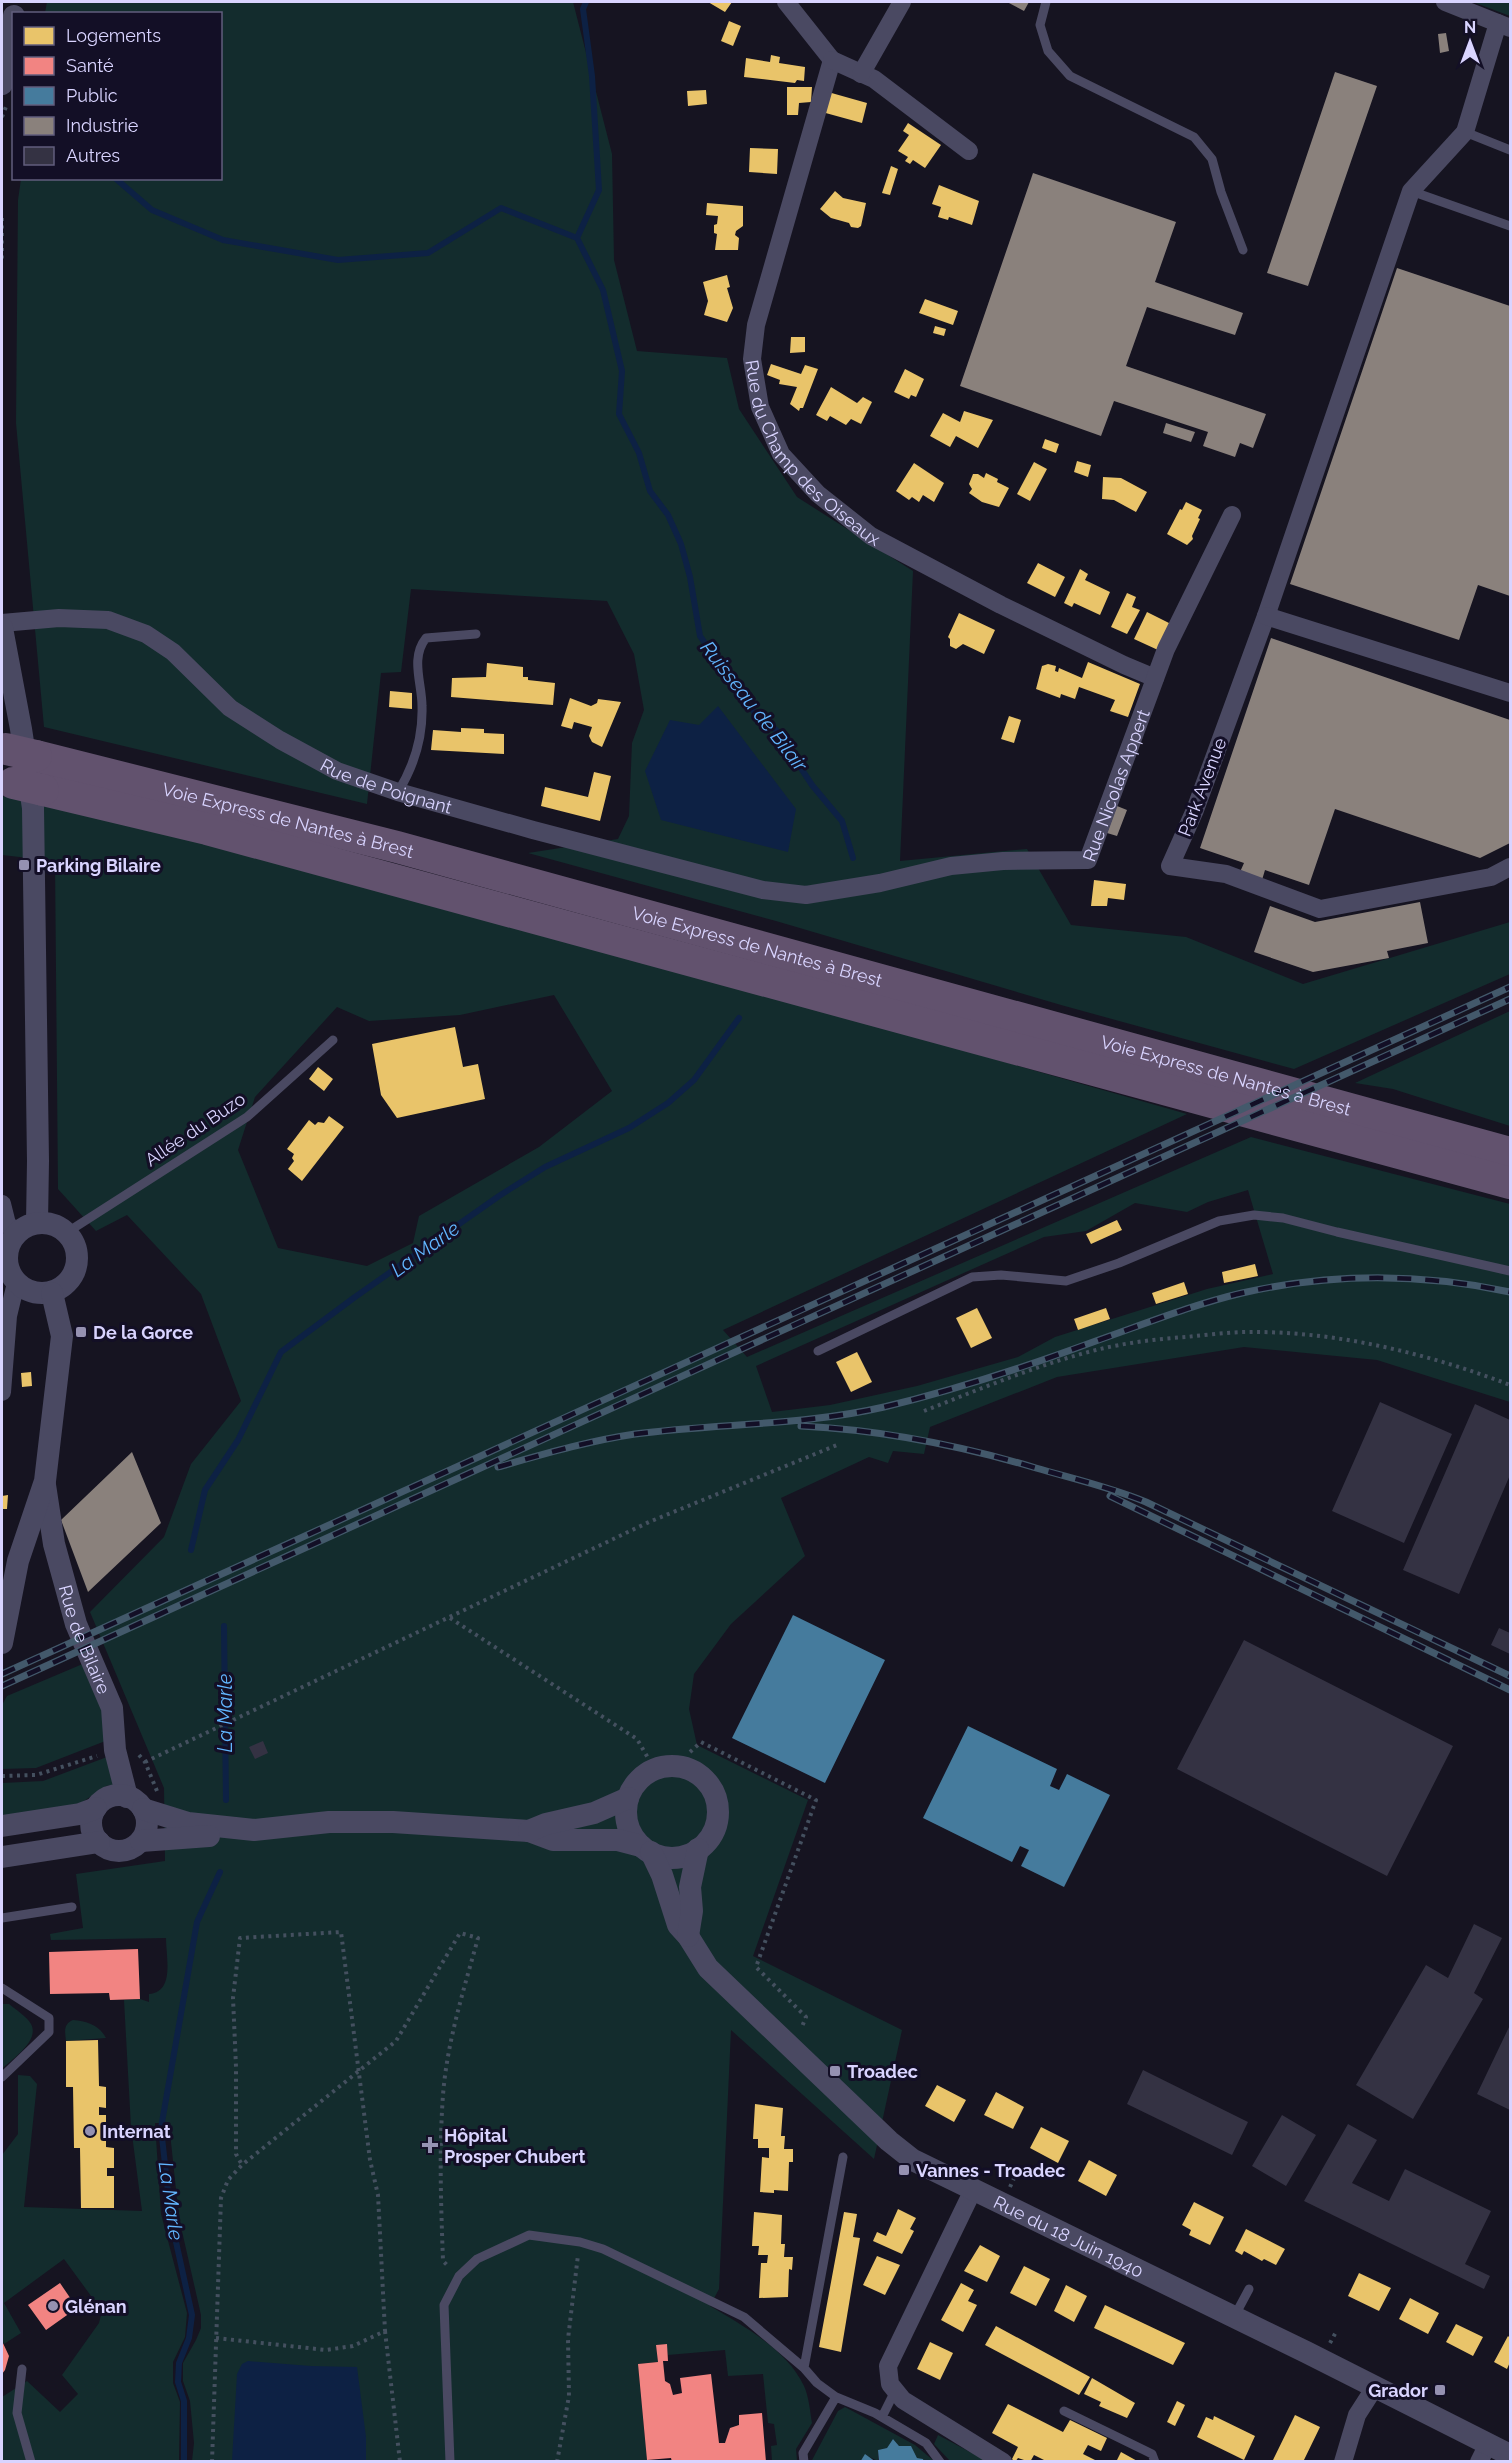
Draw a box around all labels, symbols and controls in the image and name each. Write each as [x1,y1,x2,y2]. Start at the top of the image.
legend [12,12,222,180]
north arrow [1440,12,1500,72]
text: N [1464,18,1476,37]
text: Logements [66,25,161,46]
text: Santé [66,55,114,76]
text: Public [66,85,118,106]
text: Industrie [66,115,139,136]
text: Autres [66,145,120,166]
street label: Rue du Champ des Oiseaux [742,358,884,549]
water label: Ruisseau de Bilair [696,636,813,777]
street label: Rue Nicolas Appert [1078,706,1153,864]
street label: Park Avenue [1174,734,1231,839]
street label: Rue de Poignant [317,754,455,817]
street label: Voie Express de Nantes à Brest [160,778,416,862]
place label: Parking Bilaire [36,855,161,876]
marker: Parking Bilaire [17,858,31,872]
street label: Voie Express de Nantes à Brest [630,902,885,990]
street label: Voie Express de Nantes à Brest [1099,1031,1353,1119]
street label: Allée du Buzo [141,1088,249,1170]
water label: La Marle [386,1216,464,1282]
place label: De la Gorce [93,1322,193,1343]
marker: De la Gorce [74,1325,88,1339]
street label: Rue de Bilaire [55,1582,115,1697]
water label: La Marle [213,1673,237,1752]
place label: Troadec [847,2061,918,2082]
marker: Troadec [828,2064,842,2078]
place label: Internat [102,2121,171,2142]
marker: Internat [83,2124,97,2138]
place label: Hôpital Prosper Chubert [444,2125,585,2167]
marker: Hôpital Prosper Chubert [421,2136,439,2154]
water label: La Marle [154,2160,188,2242]
place label: Vannes - Troadec [916,2160,1065,2181]
marker: Vannes - Troadec [897,2163,911,2177]
street label: Rue du 18 Juin 1940 [991,2191,1147,2282]
place label: Glénan [65,2296,127,2317]
marker: Glénan [46,2299,60,2313]
place label: Grador [1368,2380,1428,2401]
marker: Grador [1433,2383,1447,2397]

